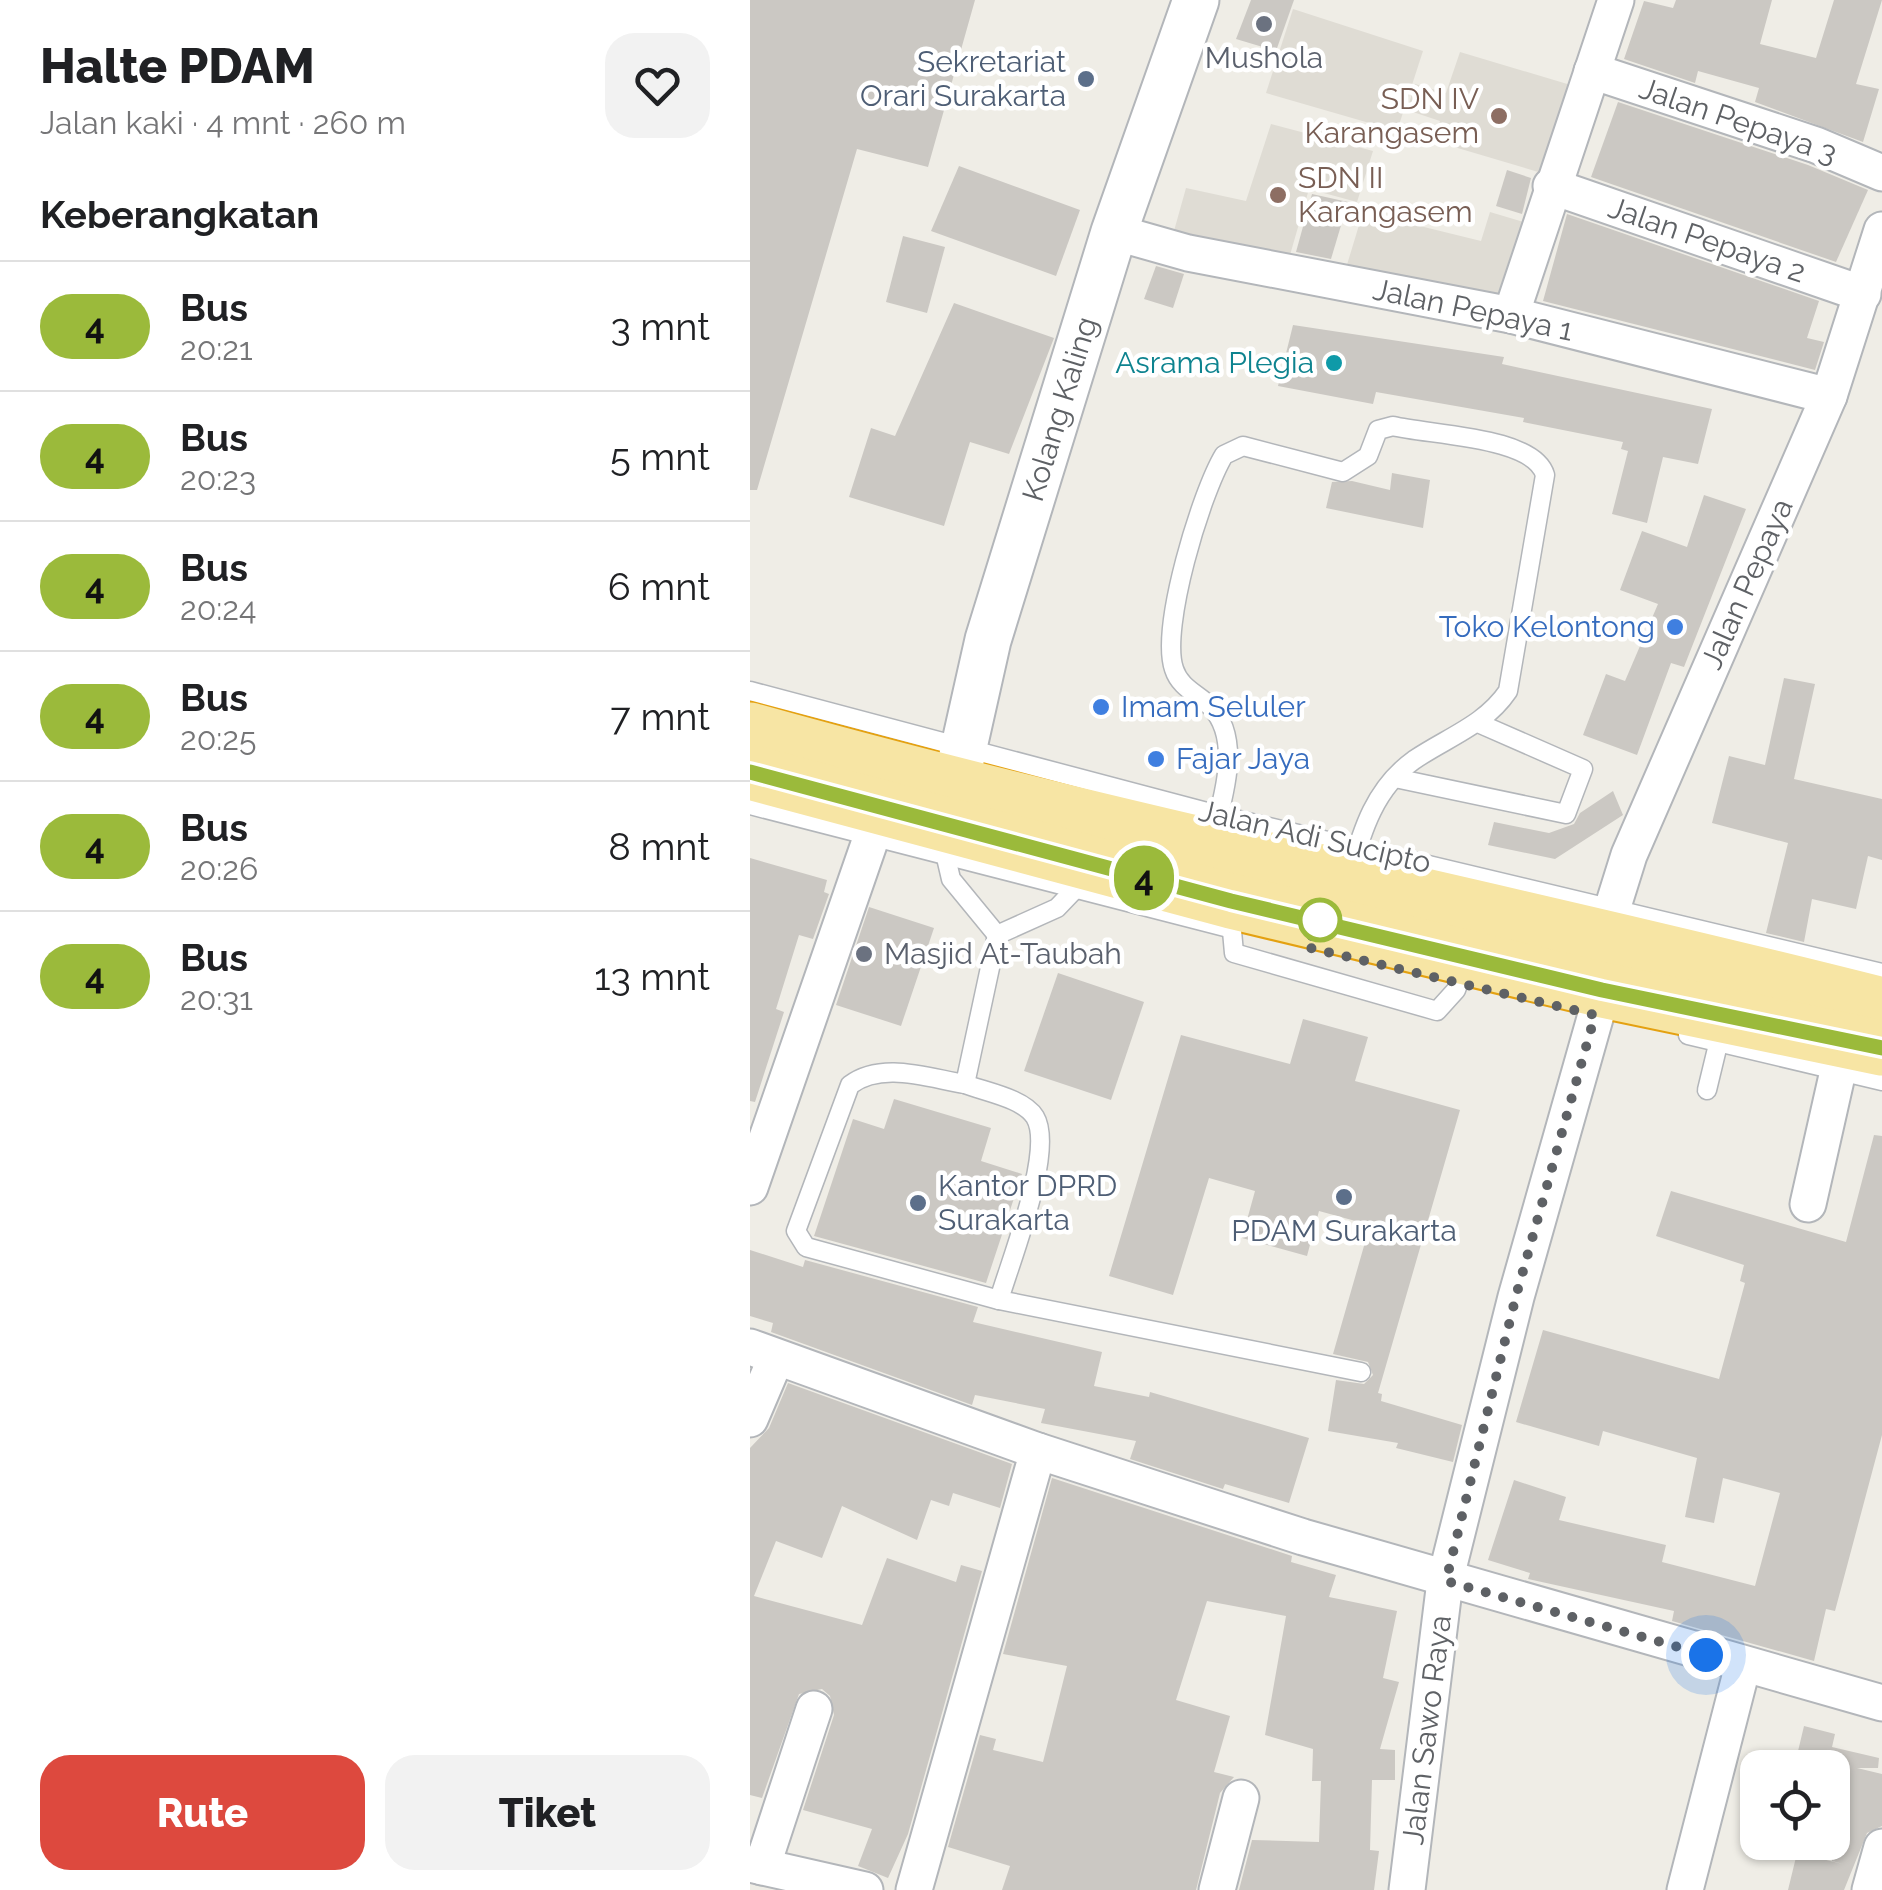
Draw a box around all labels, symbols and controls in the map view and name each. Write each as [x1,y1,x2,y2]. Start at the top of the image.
marker: Mushola [1253,13,1275,35]
button: heart [605,33,710,138]
text: Halte PDAM [40,38,315,94]
place label: Mushola [1205,40,1323,75]
place label: Sekretariat Orari Surakarta [860,44,1066,113]
marker: Sekretariat Orari Surakarta [1075,68,1097,90]
street label: Jalan Pepaya 3 [1635,70,1841,171]
place label: SDN IV Karangasem [1304,81,1479,150]
text: Jalan kaki · 4 mnt · 260 m [40,104,406,141]
marker: SDN IV Karangasem [1488,105,1510,127]
place label: SDN II Karangasem [1298,160,1473,229]
marker: SDN II Karangasem [1267,184,1289,206]
street label: Jalan Pepaya 2 [1604,189,1810,290]
text: Keberangkatan [40,192,319,237]
street label: Jalan Pepaya 1 [1370,271,1576,348]
text: Bus [180,285,248,330]
text: 3 mnt [610,304,710,349]
text: 4 [85,306,105,347]
street label: Kolang Kaling [1015,313,1104,505]
text: 20:21 [180,330,253,367]
place label: Asrama Plegia [1115,345,1314,380]
marker: Asrama Plegia [1323,352,1345,374]
text: Bus [180,415,248,460]
text: 5 mnt [610,434,710,479]
text: 4 [85,436,105,477]
text: 20:23 [180,460,256,497]
street label: Jalan Pepaya [1693,493,1800,674]
text: Bus [180,545,248,590]
text: 6 mnt [608,564,710,609]
text: 4 [85,566,105,607]
text: 20:24 [180,590,256,627]
place label: Toko Kelontong [1439,609,1655,644]
marker: Toko Kelontong [1664,616,1686,638]
text: Bus [180,675,248,720]
place label: Imam Seluler [1121,689,1306,724]
text: 7 mnt [610,694,710,739]
text: 4 [85,696,105,737]
marker: Imam Seluler [1090,696,1112,718]
text: 20:25 [180,720,256,757]
place label: Fajar Jaya [1176,741,1310,776]
marker: Fajar Jaya [1145,748,1167,770]
street label: Jalan Adi Sucipto [1196,793,1434,880]
text: Bus [180,805,248,850]
text: 8 mnt [608,824,710,869]
text: 4 [85,826,105,867]
line badge: 4 [1112,846,1176,910]
text: 20:26 [180,850,258,887]
text: 4 [1134,858,1154,899]
unlabelled marker [1299,899,1341,941]
text: Bus [180,935,248,980]
place label: Masjid At-Taubah [884,936,1122,971]
marker: Masjid At-Taubah [853,943,875,965]
text: 13 mnt [594,954,710,999]
text: 4 [85,956,105,997]
text: 20:31 [180,980,253,1017]
place label: Kantor DPRD Surakarta [938,1168,1117,1237]
marker: PDAM Surakarta [1333,1186,1355,1208]
marker: Kantor DPRD Surakarta [907,1192,929,1214]
place label: PDAM Surakarta [1231,1213,1457,1248]
street label: Jalan Sawo Raya [1395,1613,1458,1847]
your location [1681,1630,1731,1680]
map controls [1740,1750,1850,1860]
button: locate [1740,1750,1850,1860]
button: Rute [40,1755,365,1870]
button: Tiket [385,1755,710,1870]

